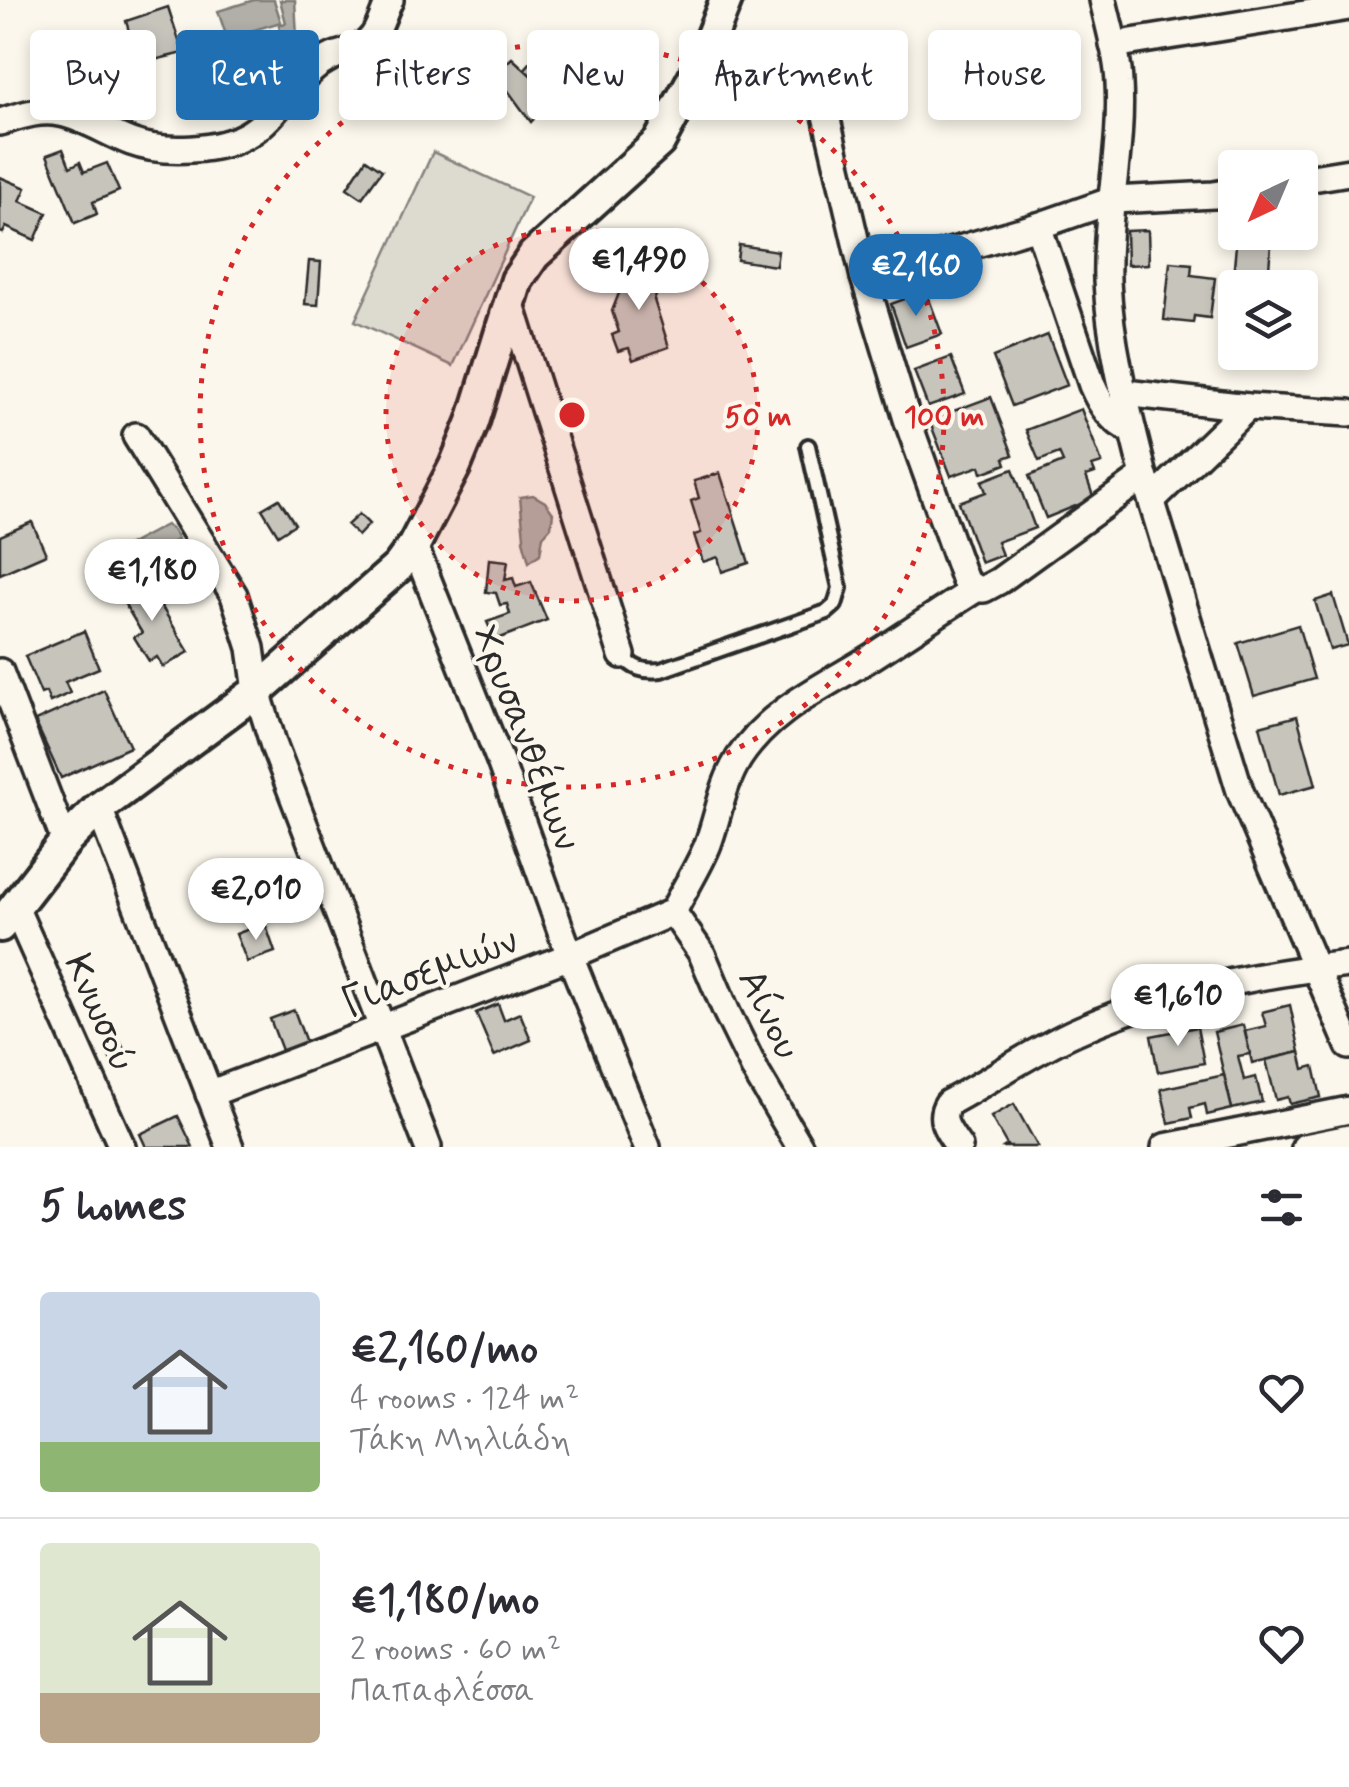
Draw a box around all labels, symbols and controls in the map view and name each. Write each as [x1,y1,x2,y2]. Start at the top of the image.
chip: Buy [30,30,156,120]
chip: Rent [176,30,319,120]
chip: Filters [339,30,507,120]
chip: New [527,30,659,120]
chip: Apartment [679,30,908,120]
chip: House [928,30,1081,120]
north arrow [1218,150,1318,250]
map controls [1218,150,1318,370]
pin: €1,490 [558,228,720,313]
pin: €2,160 [835,234,997,319]
text: €1,490 [591,239,687,281]
text: €2,160 [871,245,961,287]
button: layers [1218,270,1318,370]
centre of rings [554,397,590,433]
text: 50 m [724,398,792,437]
text: 100 m [904,398,984,437]
pin: €1,180 [71,539,233,624]
text: €1,180 [106,550,198,592]
street label: Χρυσανθέμων [458,618,593,858]
pin: €2,010 [175,858,337,943]
text: €2,010 [210,869,302,911]
street label: Γιασεμιών [335,915,526,1030]
street label: Κνωσού [50,946,148,1081]
street label: Αίνου [724,961,812,1068]
pin: €1,610 [1097,964,1259,1049]
text: €1,610 [1133,975,1223,1017]
text: 5 homes [40,1180,186,1235]
icon: filters [1254,1180,1309,1235]
text: €2,160/mo [350,1323,538,1378]
icon: home [120,1332,240,1452]
icon: heart [1254,1365,1309,1420]
text: 4 rooms · 124 m² [350,1378,579,1420]
text: Τάκη Μηλιάδη [350,1420,571,1462]
text: €1,180/mo [350,1574,539,1629]
icon: home [120,1583,240,1703]
icon: heart [1254,1616,1309,1671]
text: 2 rooms · 60 m² [350,1629,561,1671]
text: Παπαφλέσσα [350,1671,534,1713]

